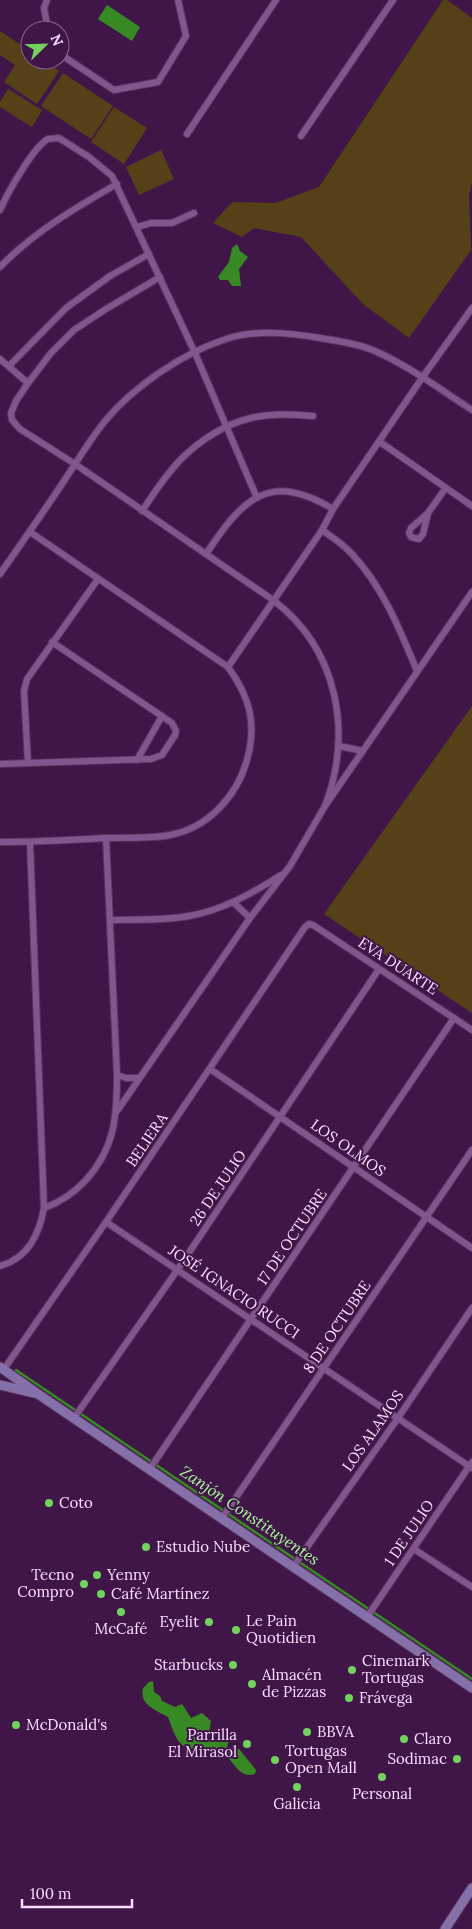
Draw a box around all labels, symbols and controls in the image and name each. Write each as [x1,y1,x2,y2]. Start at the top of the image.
north arrow [20,20,70,70]
text: N [47,31,67,49]
street label: EVA DUARTE [355,933,442,998]
street label: BELIERA [122,1109,172,1170]
street label: LOS OLMOS [307,1115,389,1180]
street label: 26 DE JULIO [185,1146,250,1229]
street label: 17 DE OCTUBRE [252,1185,331,1288]
street label: JOSÉ IGNACIO RUCCI [164,1240,303,1343]
street label: 8 DE OCTUBRE [299,1277,375,1377]
street label: LOS ALAMOS [338,1387,407,1475]
water label: Zanjón Constituyentes [177,1461,324,1569]
place label: Coto [59,1493,93,1512]
street label: 1 DE JULIO [379,1496,438,1570]
marker: Coto [43,1497,55,1509]
place label: Estudio Nube [156,1537,250,1556]
marker: Estudio Nube [140,1541,152,1553]
place label: Tecno Compro [17,1565,74,1601]
place label: Yenny [106,1565,150,1584]
marker: Yenny [91,1569,103,1581]
marker: Tecno Compro [78,1578,90,1590]
place label: Café Martínez [111,1584,209,1603]
marker: Café Martínez [95,1588,107,1600]
marker: McCafé [115,1606,127,1618]
place label: Le Pain Quotidien [246,1611,316,1647]
place label: Eyelit [160,1612,199,1631]
marker: Eyelit [203,1616,215,1628]
place label: McCafé [95,1619,147,1638]
marker: Le Pain Quotidien [230,1624,242,1636]
place label: Cinemark Tortugas [362,1651,430,1687]
place label: Starbucks [154,1655,223,1674]
marker: Starbucks [227,1659,239,1671]
marker: Cinemark Tortugas [346,1664,358,1676]
place label: Almacén de Pizzas [261,1665,326,1701]
marker: Almacén de Pizzas [246,1678,258,1690]
place label: Frávega [359,1688,413,1707]
marker: Frávega [343,1692,355,1704]
place label: McDonald's [26,1715,107,1734]
marker: McDonald's [10,1719,22,1731]
place label: BBVA [317,1722,354,1741]
place label: Parrilla El Mirasol [168,1725,237,1761]
marker: BBVA [301,1726,313,1738]
place label: Claro [414,1729,452,1748]
marker: Claro [398,1733,410,1745]
marker: Parrilla El Mirasol [241,1738,253,1750]
place label: Tortugas Open Mall [285,1741,357,1777]
place label: Sodimac [387,1749,447,1768]
marker: Sodimac [451,1753,463,1765]
marker: Tortugas Open Mall [269,1754,281,1766]
marker: Personal [376,1771,388,1783]
marker: Galicia [291,1781,303,1793]
place label: Personal [352,1784,412,1803]
place label: Galicia [273,1794,321,1813]
scale bar [22,1876,132,1908]
text: 100 m [30,1884,71,1903]

